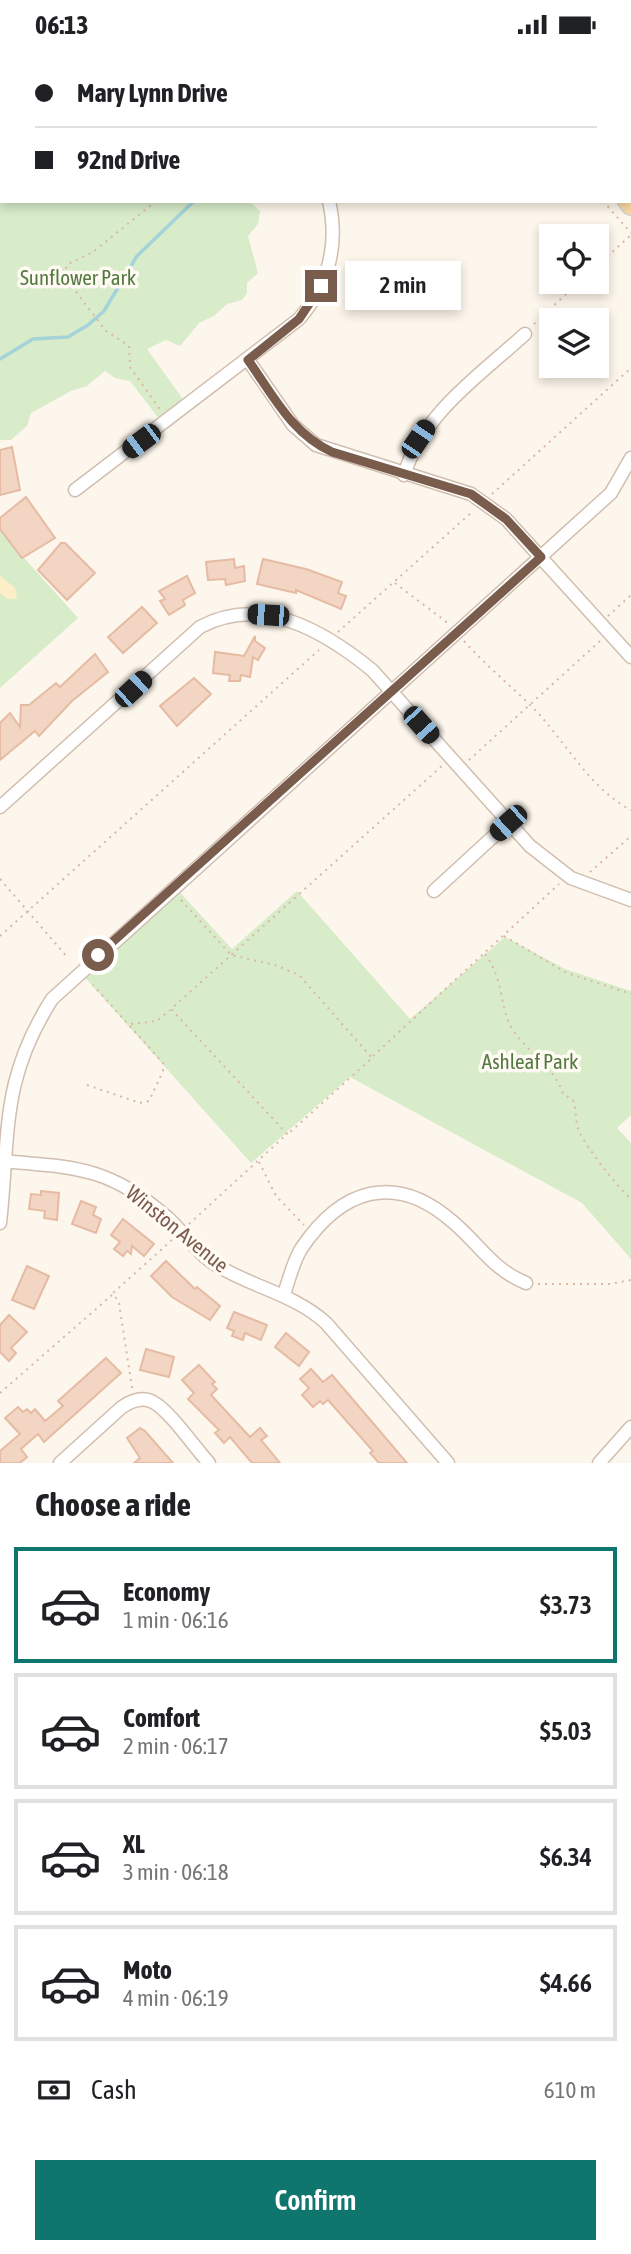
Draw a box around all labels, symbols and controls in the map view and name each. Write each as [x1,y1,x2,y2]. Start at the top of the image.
text: 06:13 [35,10,89,40]
text: Mary Lynn Drive [77,78,228,108]
text: 92nd Drive [77,145,180,175]
map controls [539,224,609,378]
button: locate [539,224,609,294]
callout: 2 min [346,261,461,311]
park label: Sunflower Park [20,265,136,289]
route end [305,270,337,302]
text: 2 min [380,272,426,298]
button: layers [539,308,609,378]
car [398,416,439,462]
car [118,420,165,462]
car [247,603,290,627]
car [111,667,156,711]
car [400,702,443,748]
car [486,801,531,845]
route start [82,939,114,971]
park label: Ashleaf Park [482,1049,578,1073]
street label: Winston Avenue [122,1180,234,1277]
text: Choose a ride [35,1486,191,1523]
icon: car [39,1574,102,1637]
text: Economy [123,1577,210,1607]
text: $3.73 [540,1590,592,1620]
text: 1 min · 06:16 [123,1607,229,1633]
icon: car [39,1700,102,1763]
text: Comfort [123,1703,200,1733]
text: $5.03 [540,1716,592,1746]
text: 2 min · 06:17 [123,1733,229,1759]
icon: car [39,1826,102,1889]
text: XL [123,1829,145,1859]
text: $6.34 [540,1842,592,1872]
text: 3 min · 06:18 [123,1859,229,1885]
icon: car [39,1952,102,2015]
text: Moto [123,1955,172,1985]
text: $4.66 [540,1968,592,1998]
text: 4 min · 06:19 [123,1985,229,2011]
icon: cash [35,2071,73,2109]
text: Cash [91,2075,137,2105]
text: 610 m [544,2077,596,2103]
button: Confirm [35,2160,596,2240]

